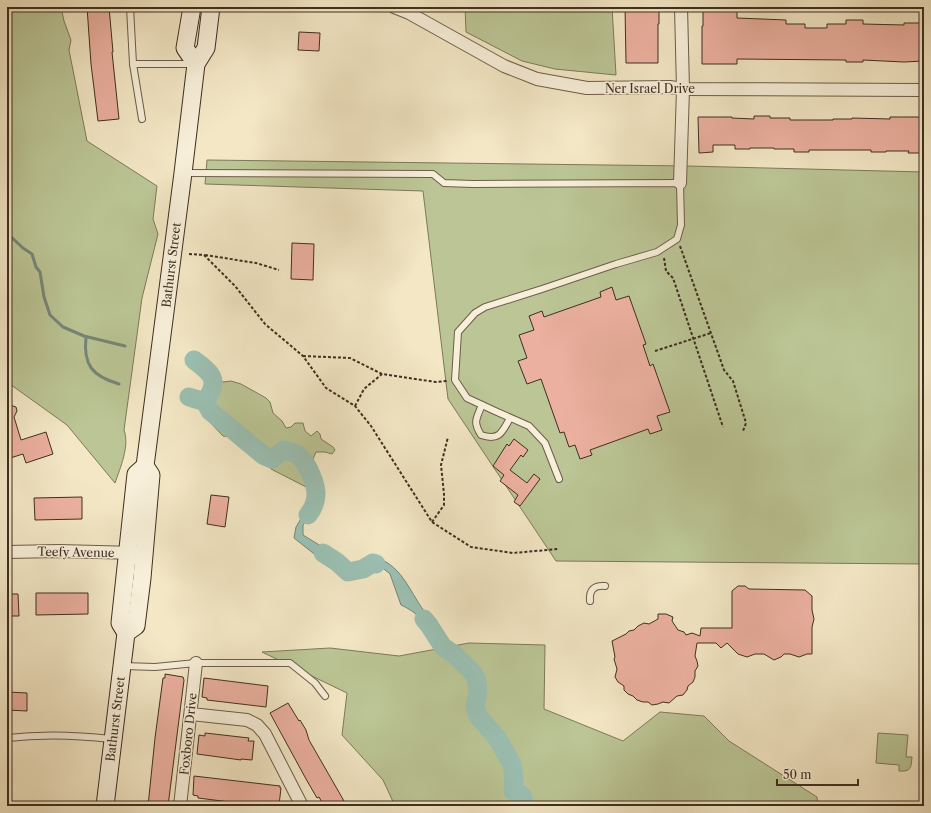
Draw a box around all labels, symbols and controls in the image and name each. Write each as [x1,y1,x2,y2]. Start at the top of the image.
street label: Ner Israel Drive [605,81,695,96]
street label: Bathurst Street [158,221,184,308]
street label: Teefy Avenue [37,544,115,560]
street label: Bathurst Street [102,675,128,762]
street label: Foxboro Drive [176,692,200,776]
scale bar [777,761,858,787]
text: 50 m [783,767,812,782]

